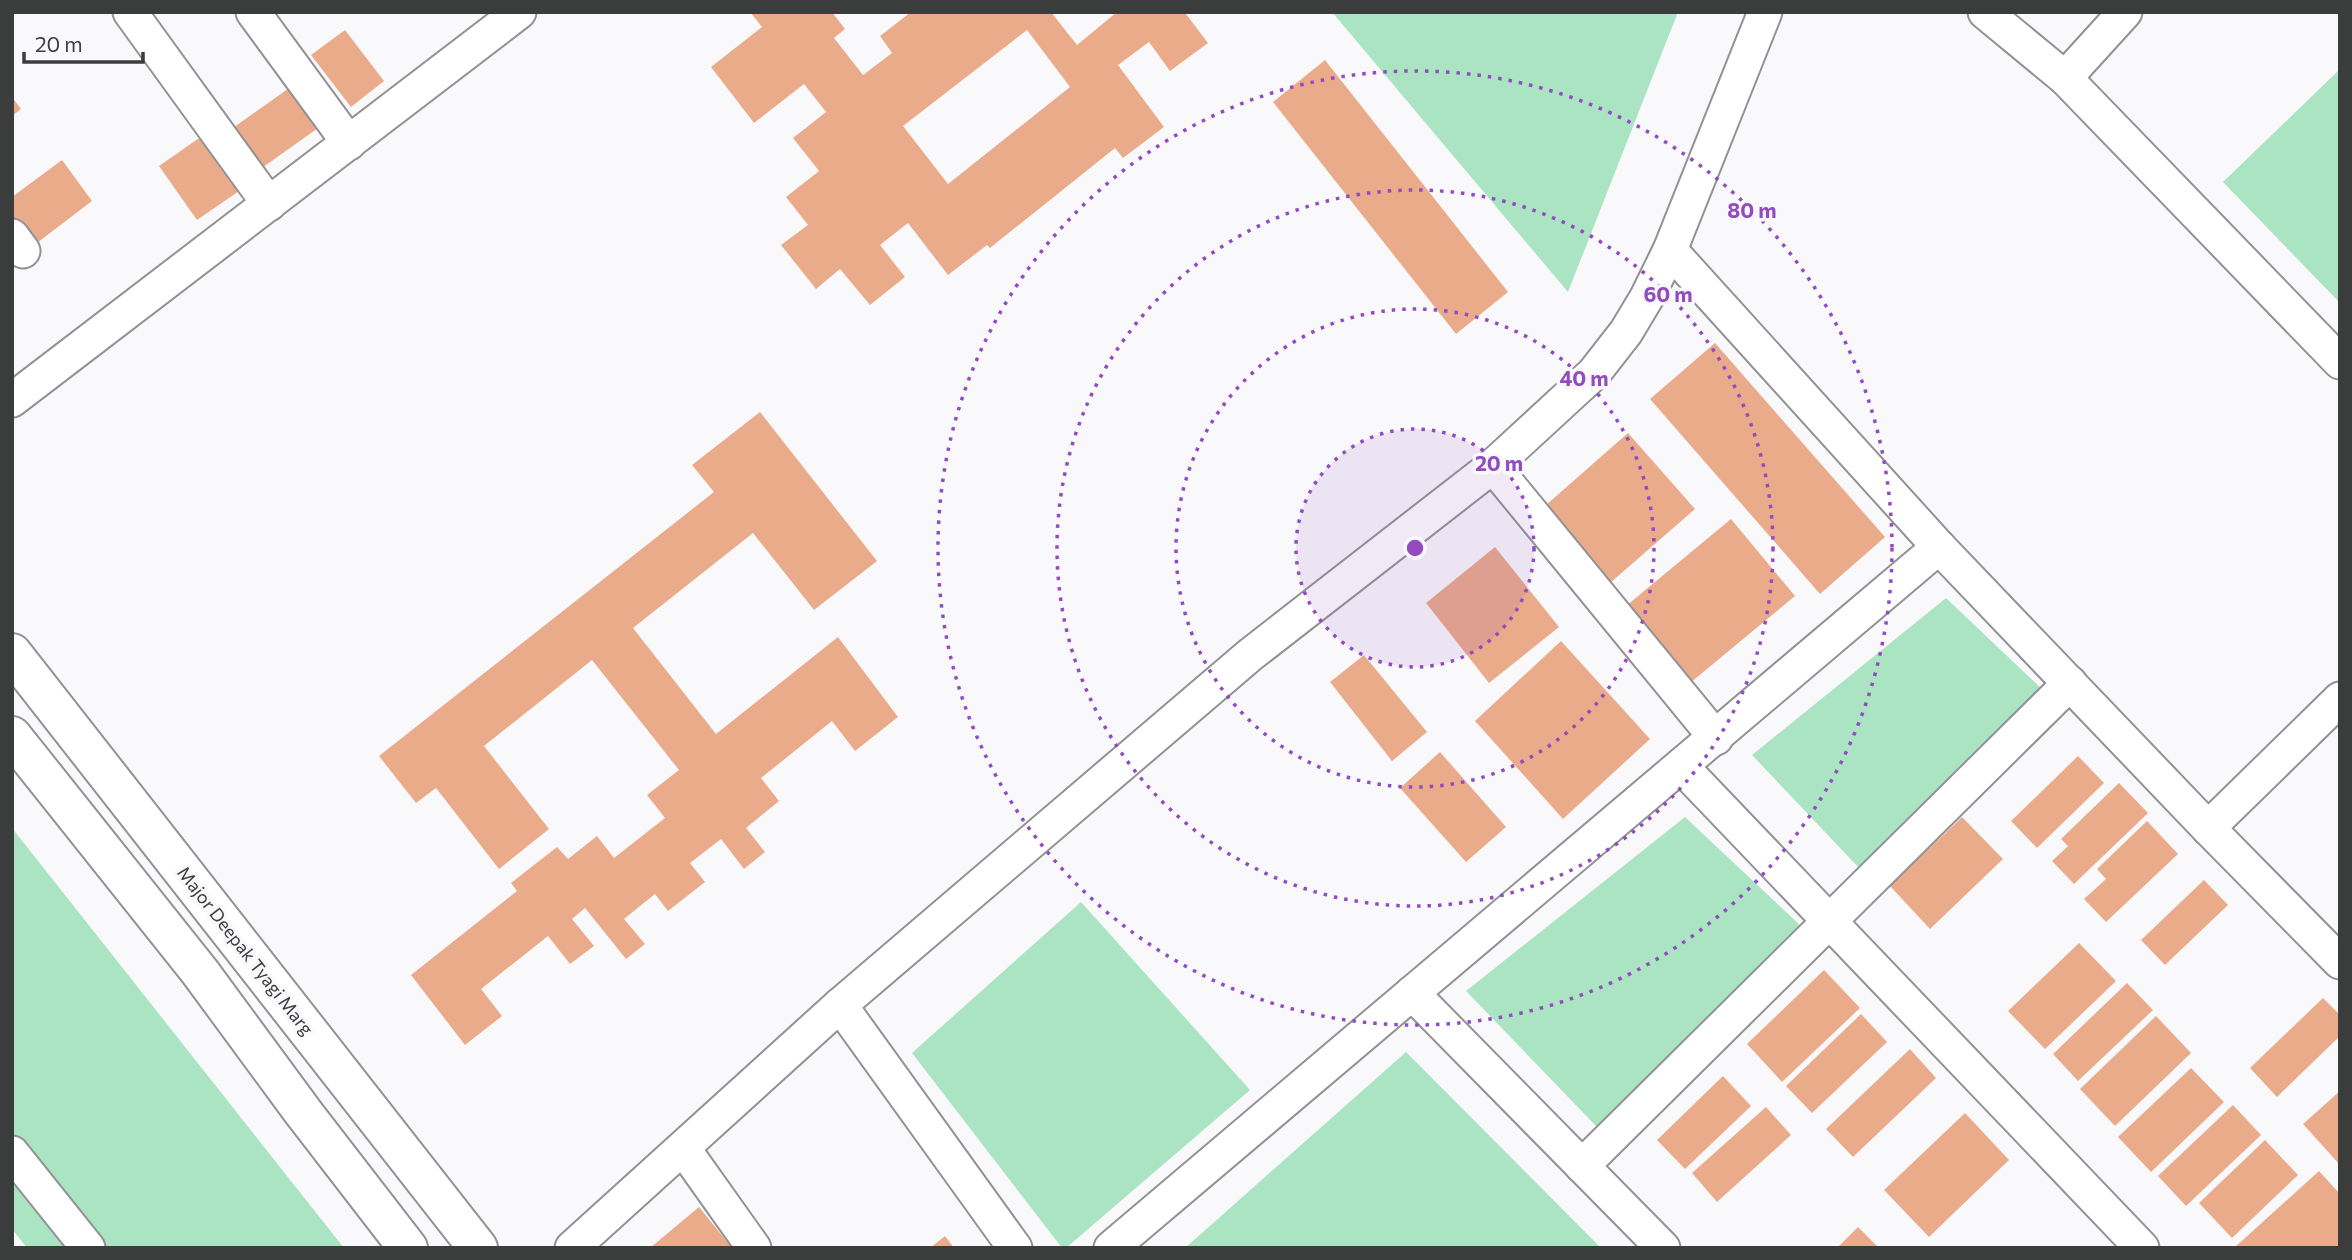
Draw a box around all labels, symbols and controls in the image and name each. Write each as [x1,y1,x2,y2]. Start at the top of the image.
scale bar [24,21,144,65]
text: 20 m [35,31,83,56]
text: 80 m [1727,197,1777,222]
text: 60 m [1643,281,1693,306]
text: 40 m [1559,365,1609,390]
text: 20 m [1475,450,1523,475]
centre of rings [1403,536,1427,560]
street label: Major Deepak Tyagi Marg [173,862,319,1039]

